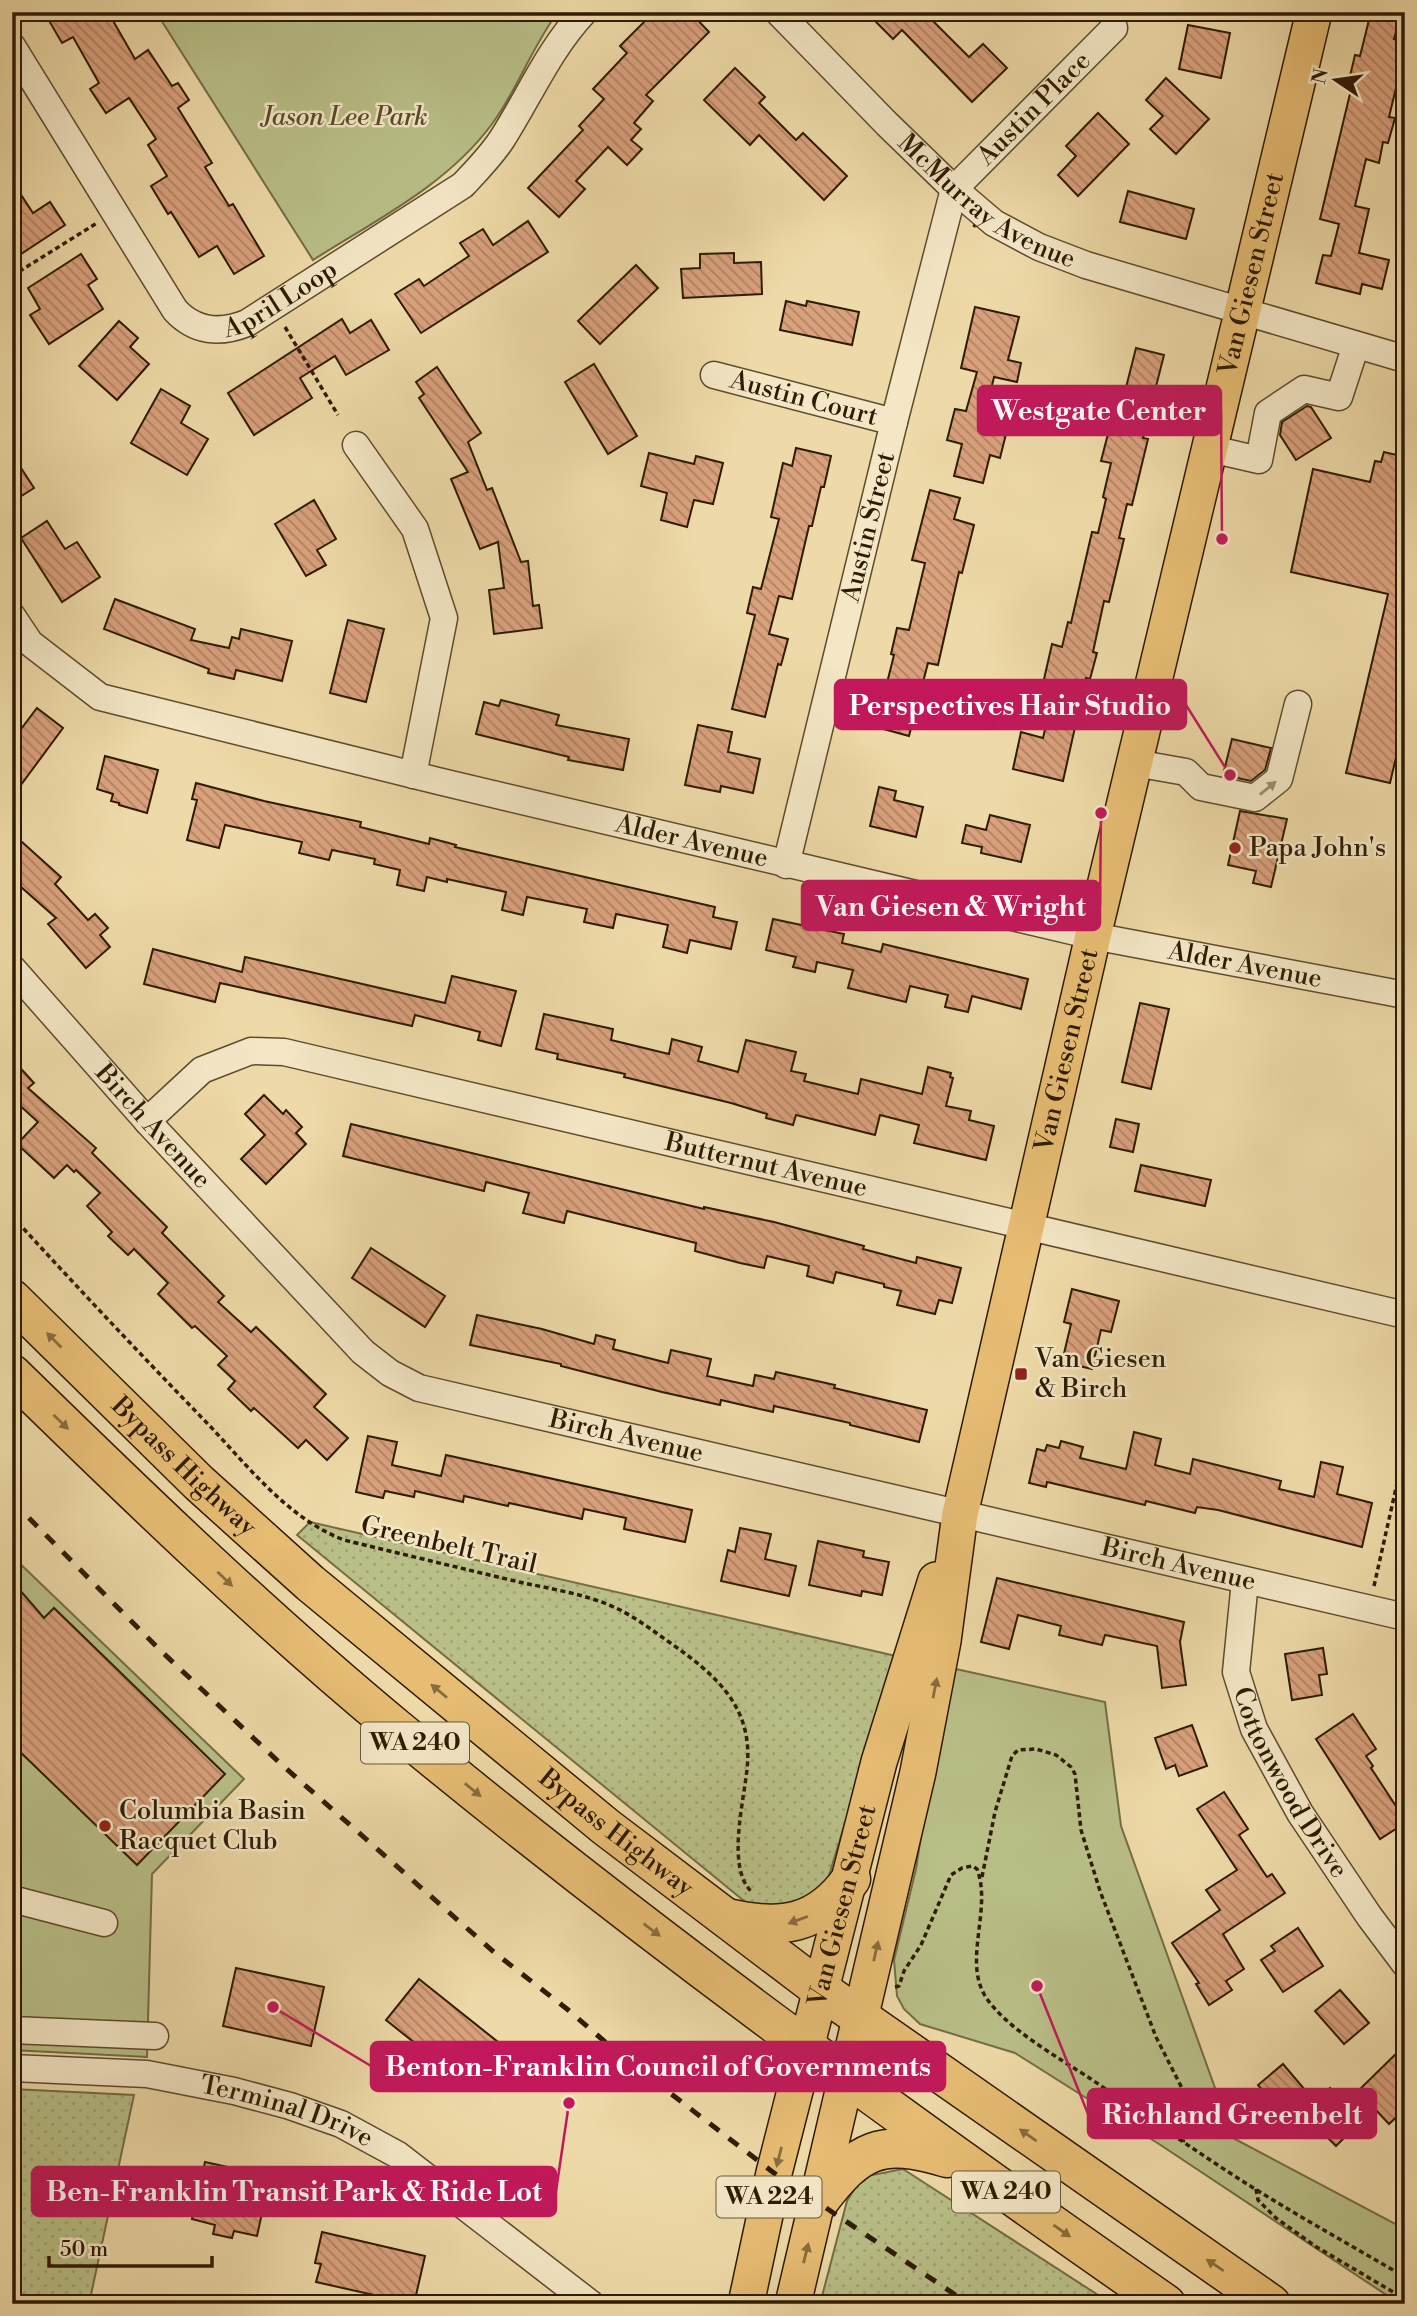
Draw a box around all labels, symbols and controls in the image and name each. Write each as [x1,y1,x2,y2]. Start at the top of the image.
street label: Austin Place [970,45,1097,173]
north arrow [1302,46,1372,116]
text: N [1307,66,1334,86]
park label: Jason Lee Park [259,101,428,133]
street label: McMurray Avenue [891,127,1080,275]
street label: Van Giesen Street [1211,169,1291,379]
street label: April Loop [220,254,343,345]
street label: Austin Court [726,364,881,433]
callout: Westgate Center [978,386,1221,435]
text: Westgate Center [990,394,1207,429]
street label: Austin Street [834,449,902,606]
callout: Perspectives Hair Studio [835,680,1186,729]
text: Perspectives Hair Studio [849,689,1171,724]
one-way arrow [1259,781,1276,796]
street label: Alder Avenue [611,807,771,875]
place label: Papa John's [1249,832,1386,864]
marker: Papa John's [1227,840,1243,856]
callout: Van Giesen & Wright [802,881,1100,930]
text: Van Giesen & Wright [815,890,1087,925]
street label: Alder Avenue [1165,934,1325,995]
street label: Van Giesen Street [1028,945,1106,1156]
street label: Birch Avenue [88,1057,218,1195]
street label: Butternut Avenue [661,1126,871,1204]
one-way arrow [45,1332,62,1349]
place label: Van Giesen & Birch [1034,1343,1166,1405]
marker: Van Giesen & Birch [1013,1366,1029,1382]
street label: Bypass Highway [104,1389,263,1543]
street label: Birch Avenue [545,1403,707,1470]
one-way arrow [52,1413,69,1429]
street label: Greenbelt Trail [358,1509,541,1581]
street label: Birch Avenue [1097,1531,1259,1598]
one-way arrow [216,1571,233,1587]
one-way arrow [929,1677,940,1699]
one-way arrow [430,1683,448,1699]
street label: Cottonwood Drive [1226,1683,1355,1884]
road number: WA 240 [361,1722,469,1764]
street label: Bypass Highway [531,1761,700,1904]
one-way arrow [465,1782,482,1797]
place label: Columbia Basin Racquet Club [119,1795,306,1857]
street label: Van Giesen Street [801,1801,883,2011]
marker: Columbia Basin Racquet Club [97,1818,113,1834]
one-way arrow [788,1915,809,1926]
one-way arrow [643,1923,661,1938]
one-way arrow [871,1940,882,1962]
callout: Benton-Franklin Council of Governments [371,2042,945,2091]
text: Benton-Franklin Council of Governments [385,2050,931,2085]
street label: Terminal Drive [198,2069,379,2154]
callout: Richland Greenbelt [1088,2089,1376,2138]
text: Richland Greenbelt [1102,2098,1363,2133]
one-way arrow [1019,2129,1038,2142]
one-way arrow [773,2146,784,2168]
callout: Ben-Franklin Transit Park & Ride Lot [32,2167,556,2216]
road number: WA 240 [952,2172,1060,2213]
text: Ben-Franklin Transit Park & Ride Lot [46,2175,543,2210]
road number: WA 224 [716,2176,822,2218]
one-way arrow [1053,2224,1071,2238]
scale bar [49,2225,212,2269]
text: 50 m [60,2237,108,2263]
one-way arrow [801,2242,812,2264]
one-way arrow [1205,2259,1225,2272]

